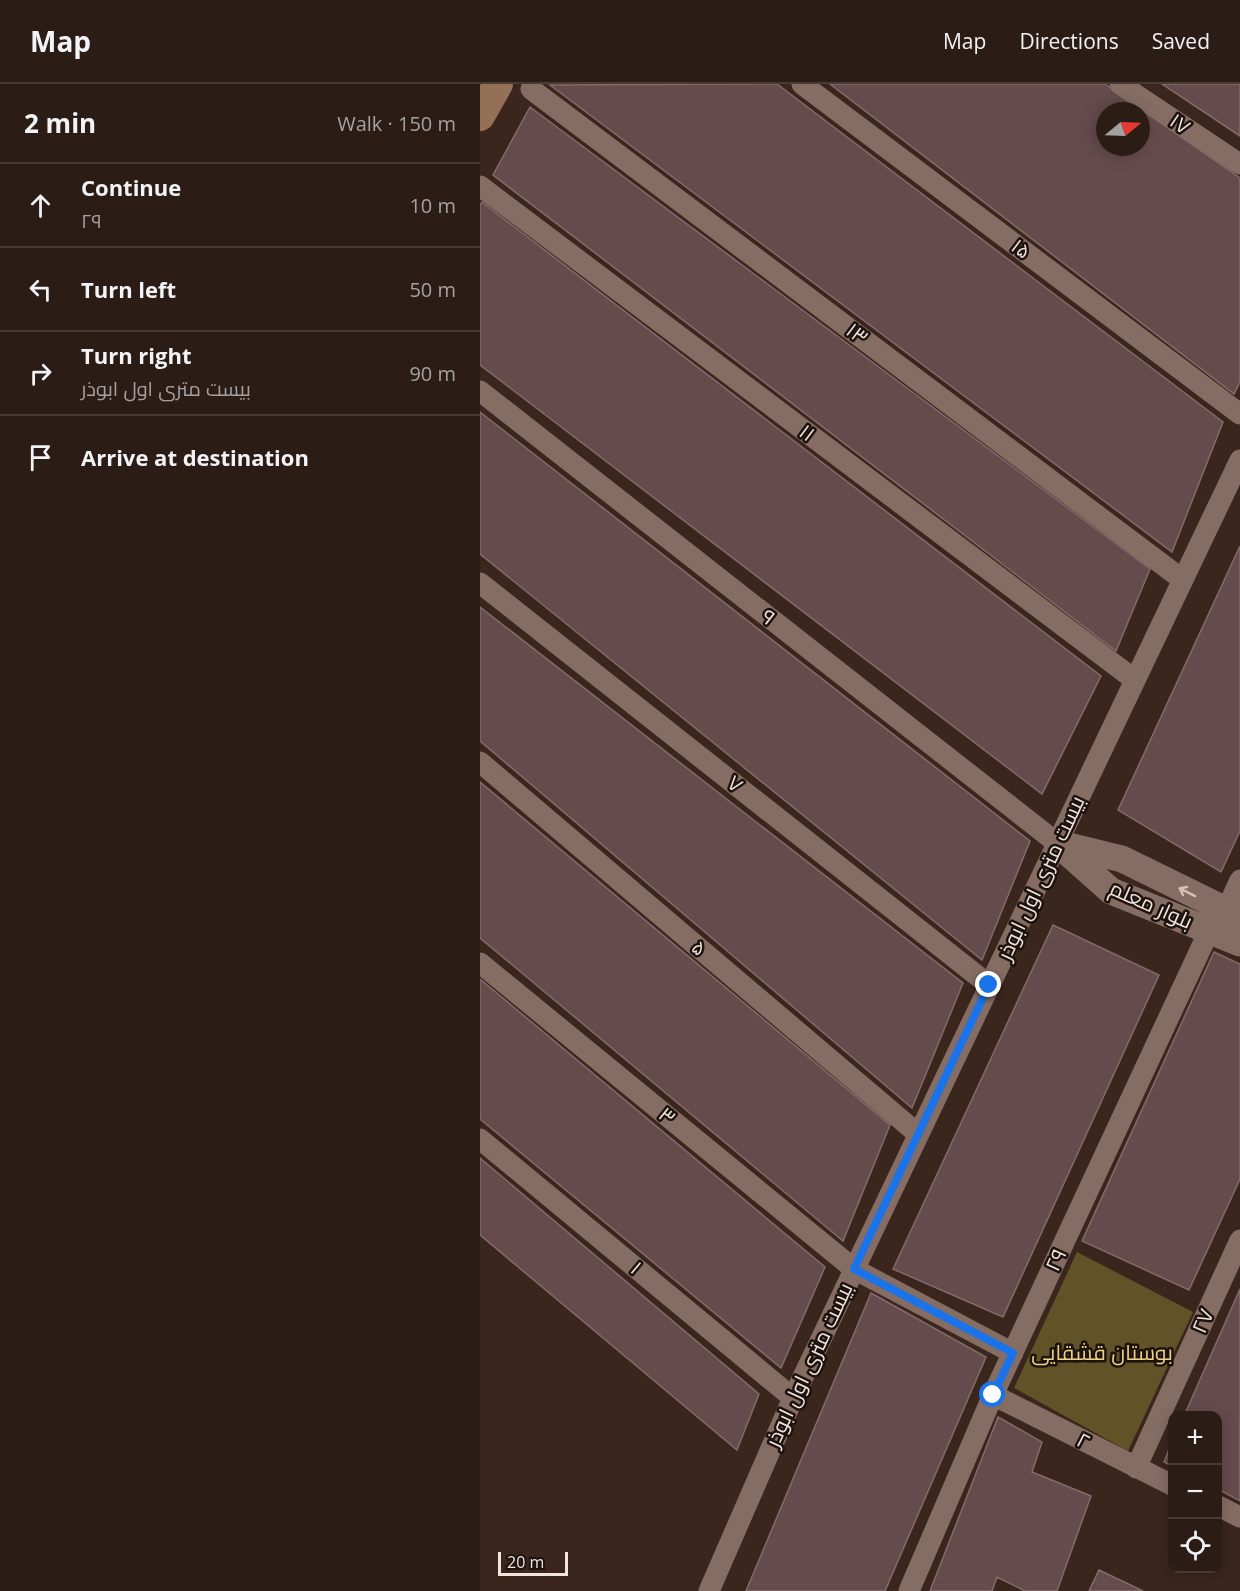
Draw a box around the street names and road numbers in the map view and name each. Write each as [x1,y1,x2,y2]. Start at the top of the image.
street label: ۱۷ [1165,106,1197,140]
street label: ۱۵ [1006,232,1037,265]
street label: ۱۳ [841,316,874,351]
street label: ۱۱ [794,417,821,447]
street label: ۹ [756,602,782,631]
street label: ۷ [722,768,749,798]
street label: بیست متری اول ابوذر [989,791,1090,965]
street label: بلوار معلم [1105,873,1197,936]
street label: ۵ [686,933,713,962]
street label: ۳ [653,1100,682,1131]
street label: ۲۹ [1038,1244,1072,1275]
street label: ۱ [625,1254,648,1280]
street label: بیست متری اول ابوذر [757,1278,858,1452]
street label: ۲۷ [1184,1304,1220,1337]
street label: ۲ [1072,1425,1095,1455]

